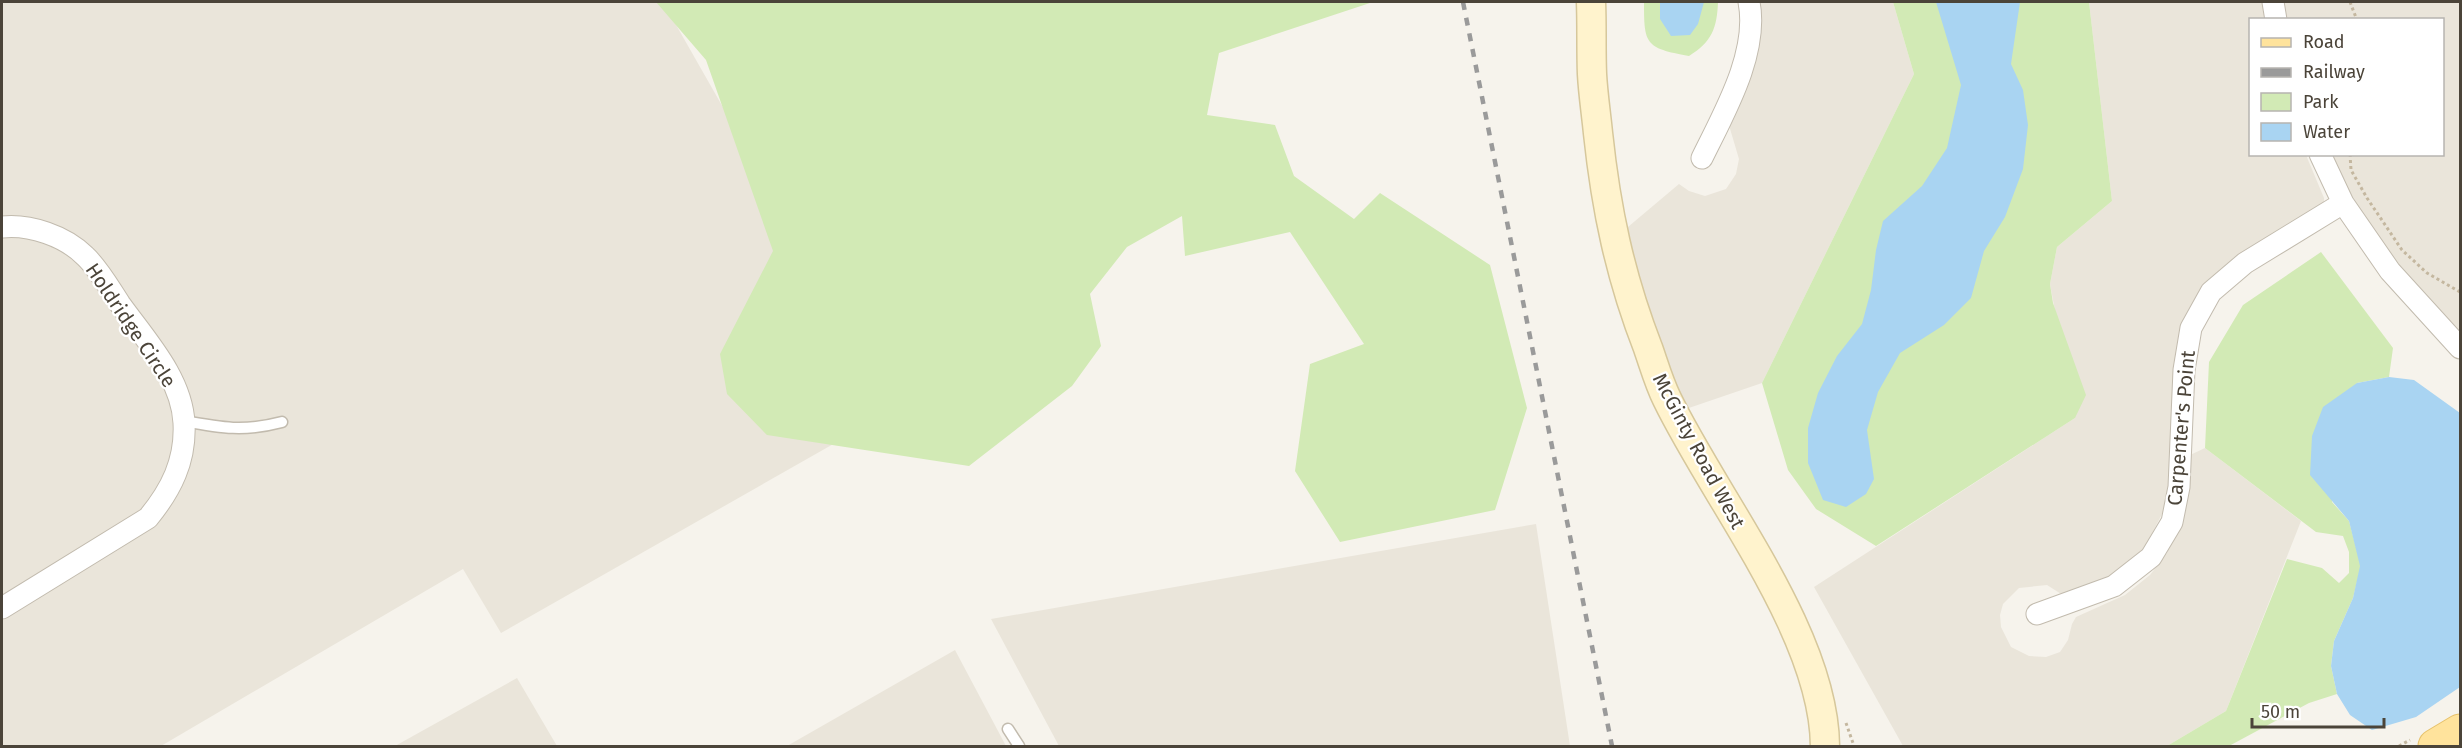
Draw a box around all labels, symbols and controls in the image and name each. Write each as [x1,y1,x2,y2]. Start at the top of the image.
legend [2249,18,2444,156]
text: Road [2303,31,2345,53]
text: Railway [2303,61,2365,83]
text: Park [2303,91,2339,113]
text: Water [2303,121,2350,143]
street label: Holdridge Circle [81,258,181,392]
street label: Carpenter's Point [2162,349,2200,507]
street label: McGinty Road West [1648,369,1750,534]
scale bar [2252,691,2384,729]
text: 50 m [2261,701,2300,723]

